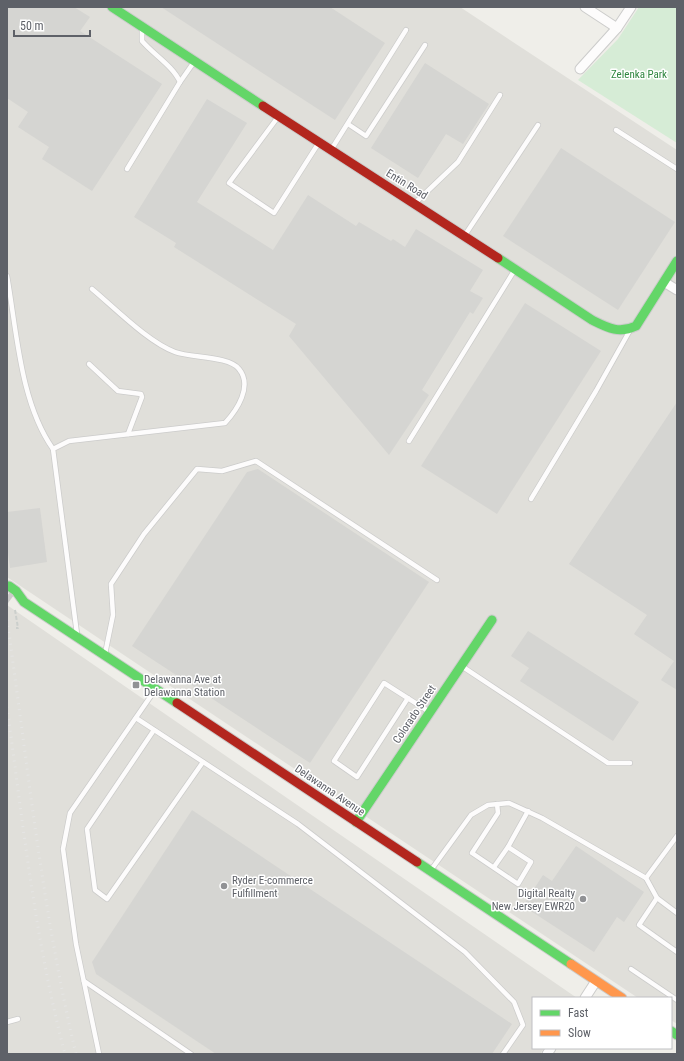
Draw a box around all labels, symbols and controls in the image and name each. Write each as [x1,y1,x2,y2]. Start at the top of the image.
scale bar [14,12,90,38]
text: 50 m [20,19,44,33]
park label: Zelenka Park [611,68,667,81]
street label: Entin Road [384,167,430,202]
place label: Delawanna Ave at Delawanna Station [144,673,225,699]
marker: Delawanna Ave at Delawanna Station [131,680,141,690]
street label: Colorado Street [390,683,439,746]
street label: Delawanna Avenue [292,762,367,819]
place label: Ryder E-commerce Fulfillment [232,874,313,900]
marker: Ryder E-commerce Fulfillment [219,881,229,891]
place label: Digital Realty New Jersey EWR20 [492,887,575,913]
marker: Digital Realty New Jersey EWR20 [578,894,588,904]
legend [532,997,672,1049]
text: Fast [568,1006,589,1020]
text: Slow [568,1026,591,1040]

